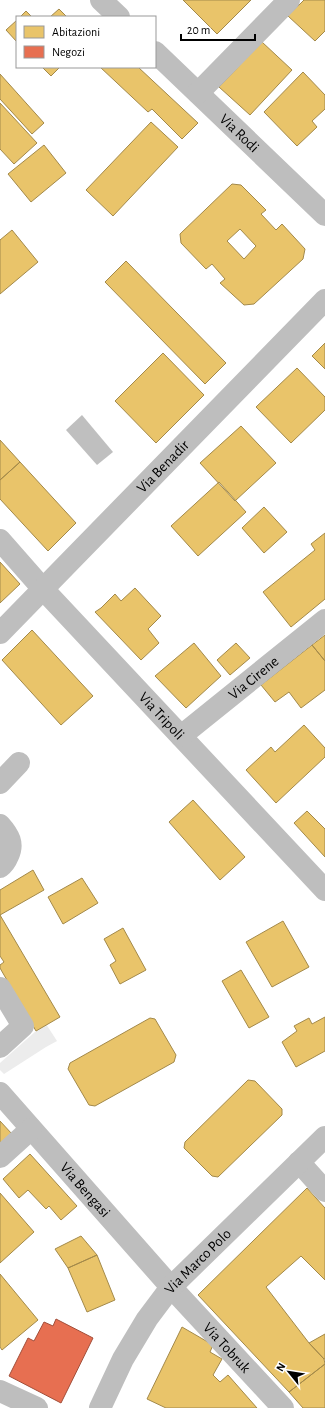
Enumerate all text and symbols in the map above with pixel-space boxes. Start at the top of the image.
legend [16,16,156,68]
scale bar [181,16,255,42]
text: 20 m [187,24,210,36]
text: Abitazioni [52,26,100,38]
text: Negozi [52,46,85,58]
street label: Via Rodi [217,111,262,155]
street label: Via Benadir [134,437,192,496]
street label: Via Cirene [226,653,281,702]
street label: Via Tripoli [136,689,187,742]
street label: Via Bengasi [57,1160,113,1220]
street label: Via Marco Polo [161,1226,234,1296]
street label: Via Tobruk [200,1320,254,1376]
north arrow [269,1352,309,1392]
text: N [274,1361,287,1373]

